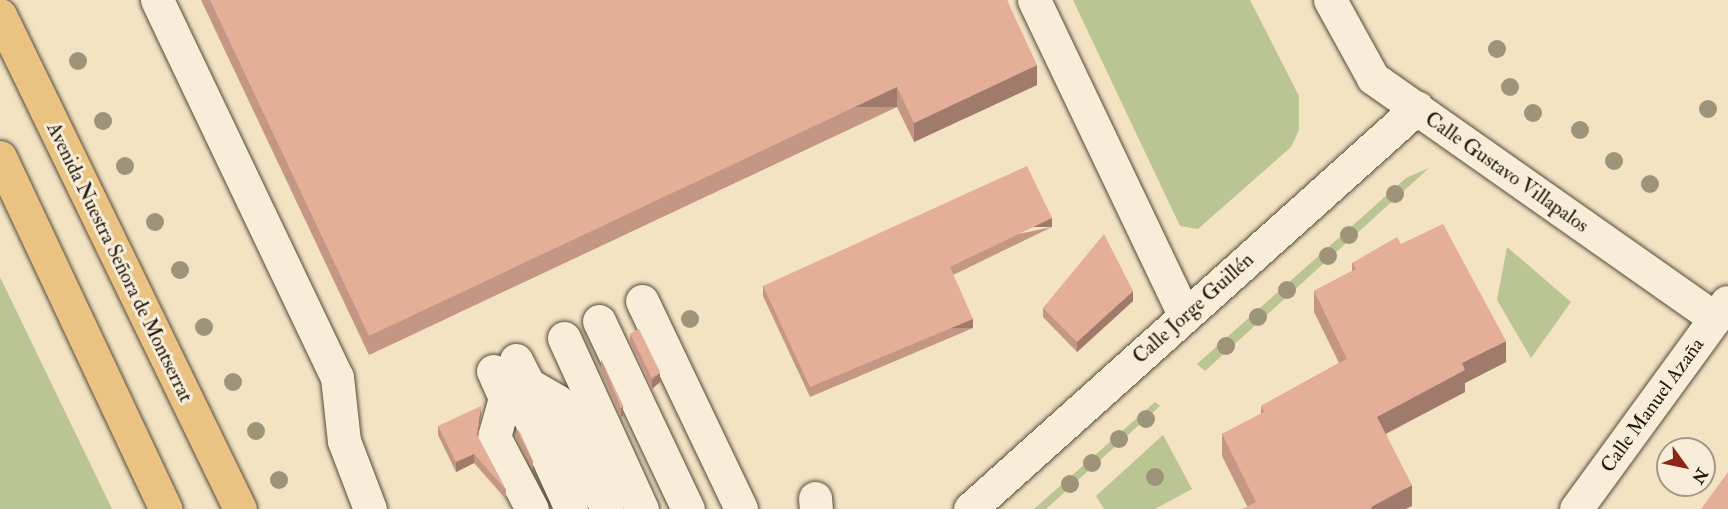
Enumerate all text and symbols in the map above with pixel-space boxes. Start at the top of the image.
street label: Calle Gustavo Villapalos [1421,107,1593,237]
street label: Avenida Nuestra Señora de Montserrat [42,118,198,406]
street label: Calle Jorge Guillén [1128,248,1258,368]
street label: Calle Manuel Azaña [1595,333,1709,477]
north arrow [1656,437,1716,497]
text: N [1687,464,1712,487]

